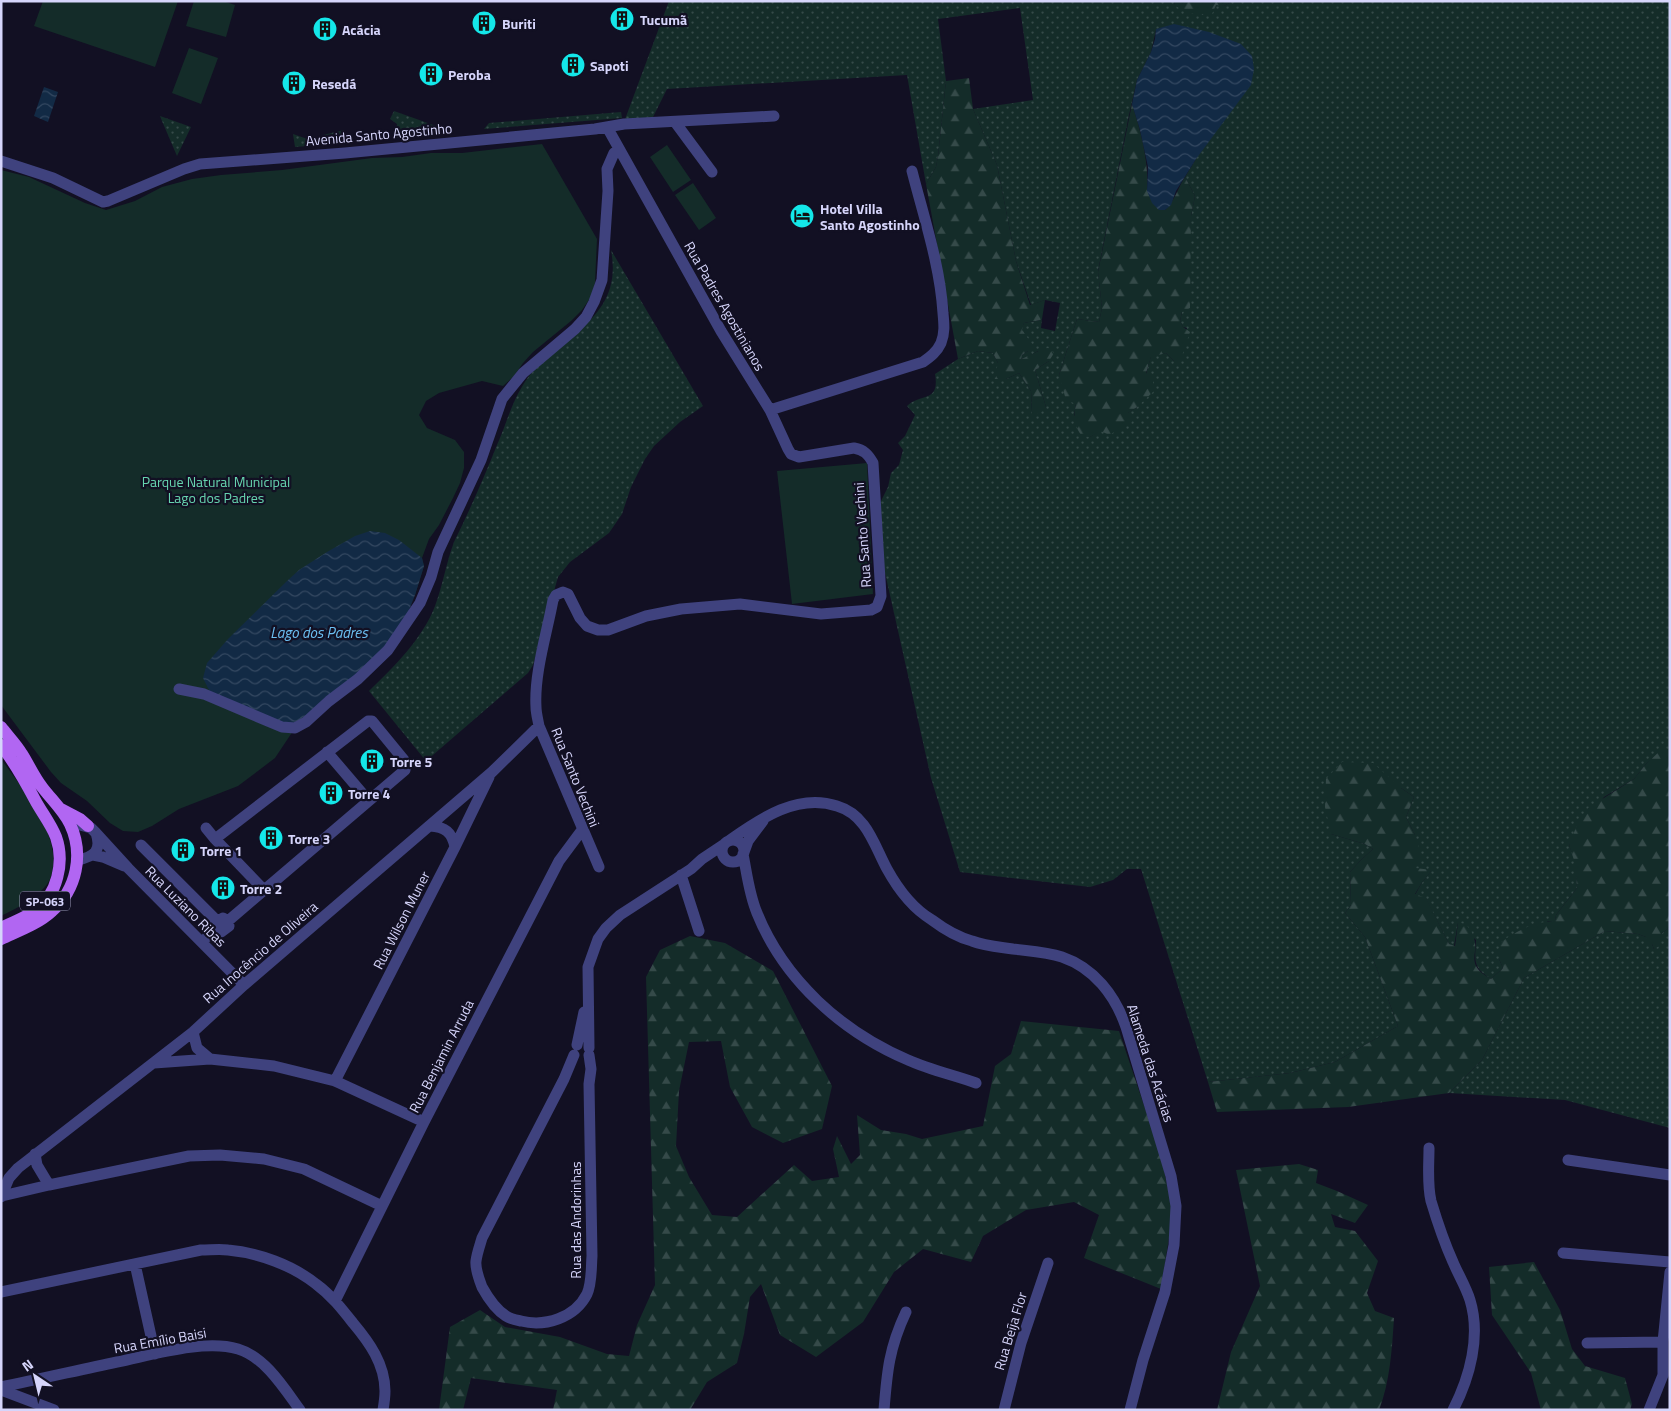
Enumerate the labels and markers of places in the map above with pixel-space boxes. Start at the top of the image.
building icon: Tucumã [609,6,635,32]
place label: Tucumã [640,9,687,30]
building icon: Buriti [471,10,497,36]
place label: Buriti [502,13,536,34]
building icon: Acácia [312,16,338,42]
place label: Acácia [342,19,381,40]
building icon: Sapoti [560,52,586,78]
place label: Sapoti [590,55,629,76]
building icon: Peroba [418,61,444,87]
place label: Peroba [448,64,491,85]
building icon: Resedá [281,70,307,96]
place label: Resedá [312,73,356,94]
place label: Hotel Villa Santo Agostinho [820,198,920,235]
hotel icon: Hotel Villa Santo Agostinho [789,203,815,229]
building icon: Torre 5 [359,748,385,774]
place label: Torre 5 [390,751,432,772]
building icon: Torre 4 [318,780,344,806]
place label: Torre 4 [348,783,390,804]
building icon: Torre 3 [258,825,284,851]
place label: Torre 3 [288,828,330,849]
building icon: Torre 1 [170,837,196,863]
place label: Torre 1 [200,840,242,861]
building icon: Torre 2 [210,875,236,901]
place label: Torre 2 [240,878,282,899]

